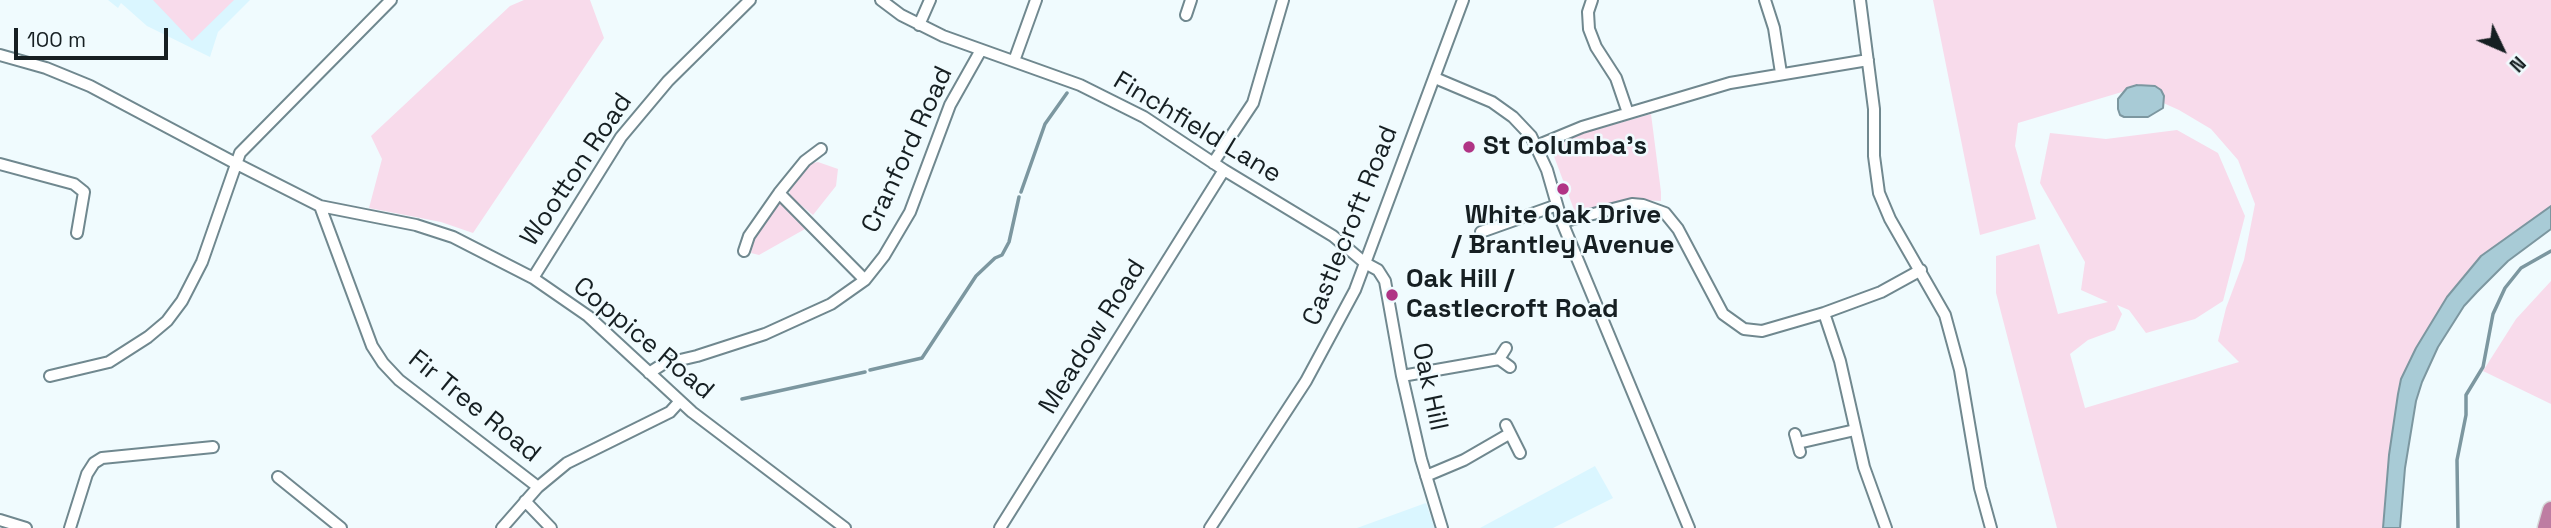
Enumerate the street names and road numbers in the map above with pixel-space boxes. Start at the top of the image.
street label: Cranford Road [856,62,960,238]
street label: Finchfield Lane [1107,66,1287,190]
street label: Wootton Road [514,88,640,252]
street label: Castlecroft Road [1297,122,1405,330]
street label: Meadow Road [1033,254,1153,420]
street label: Coppice Road [566,271,720,407]
street label: Oak Hill [1404,340,1454,434]
street label: Fir Tree Road [402,344,546,470]

